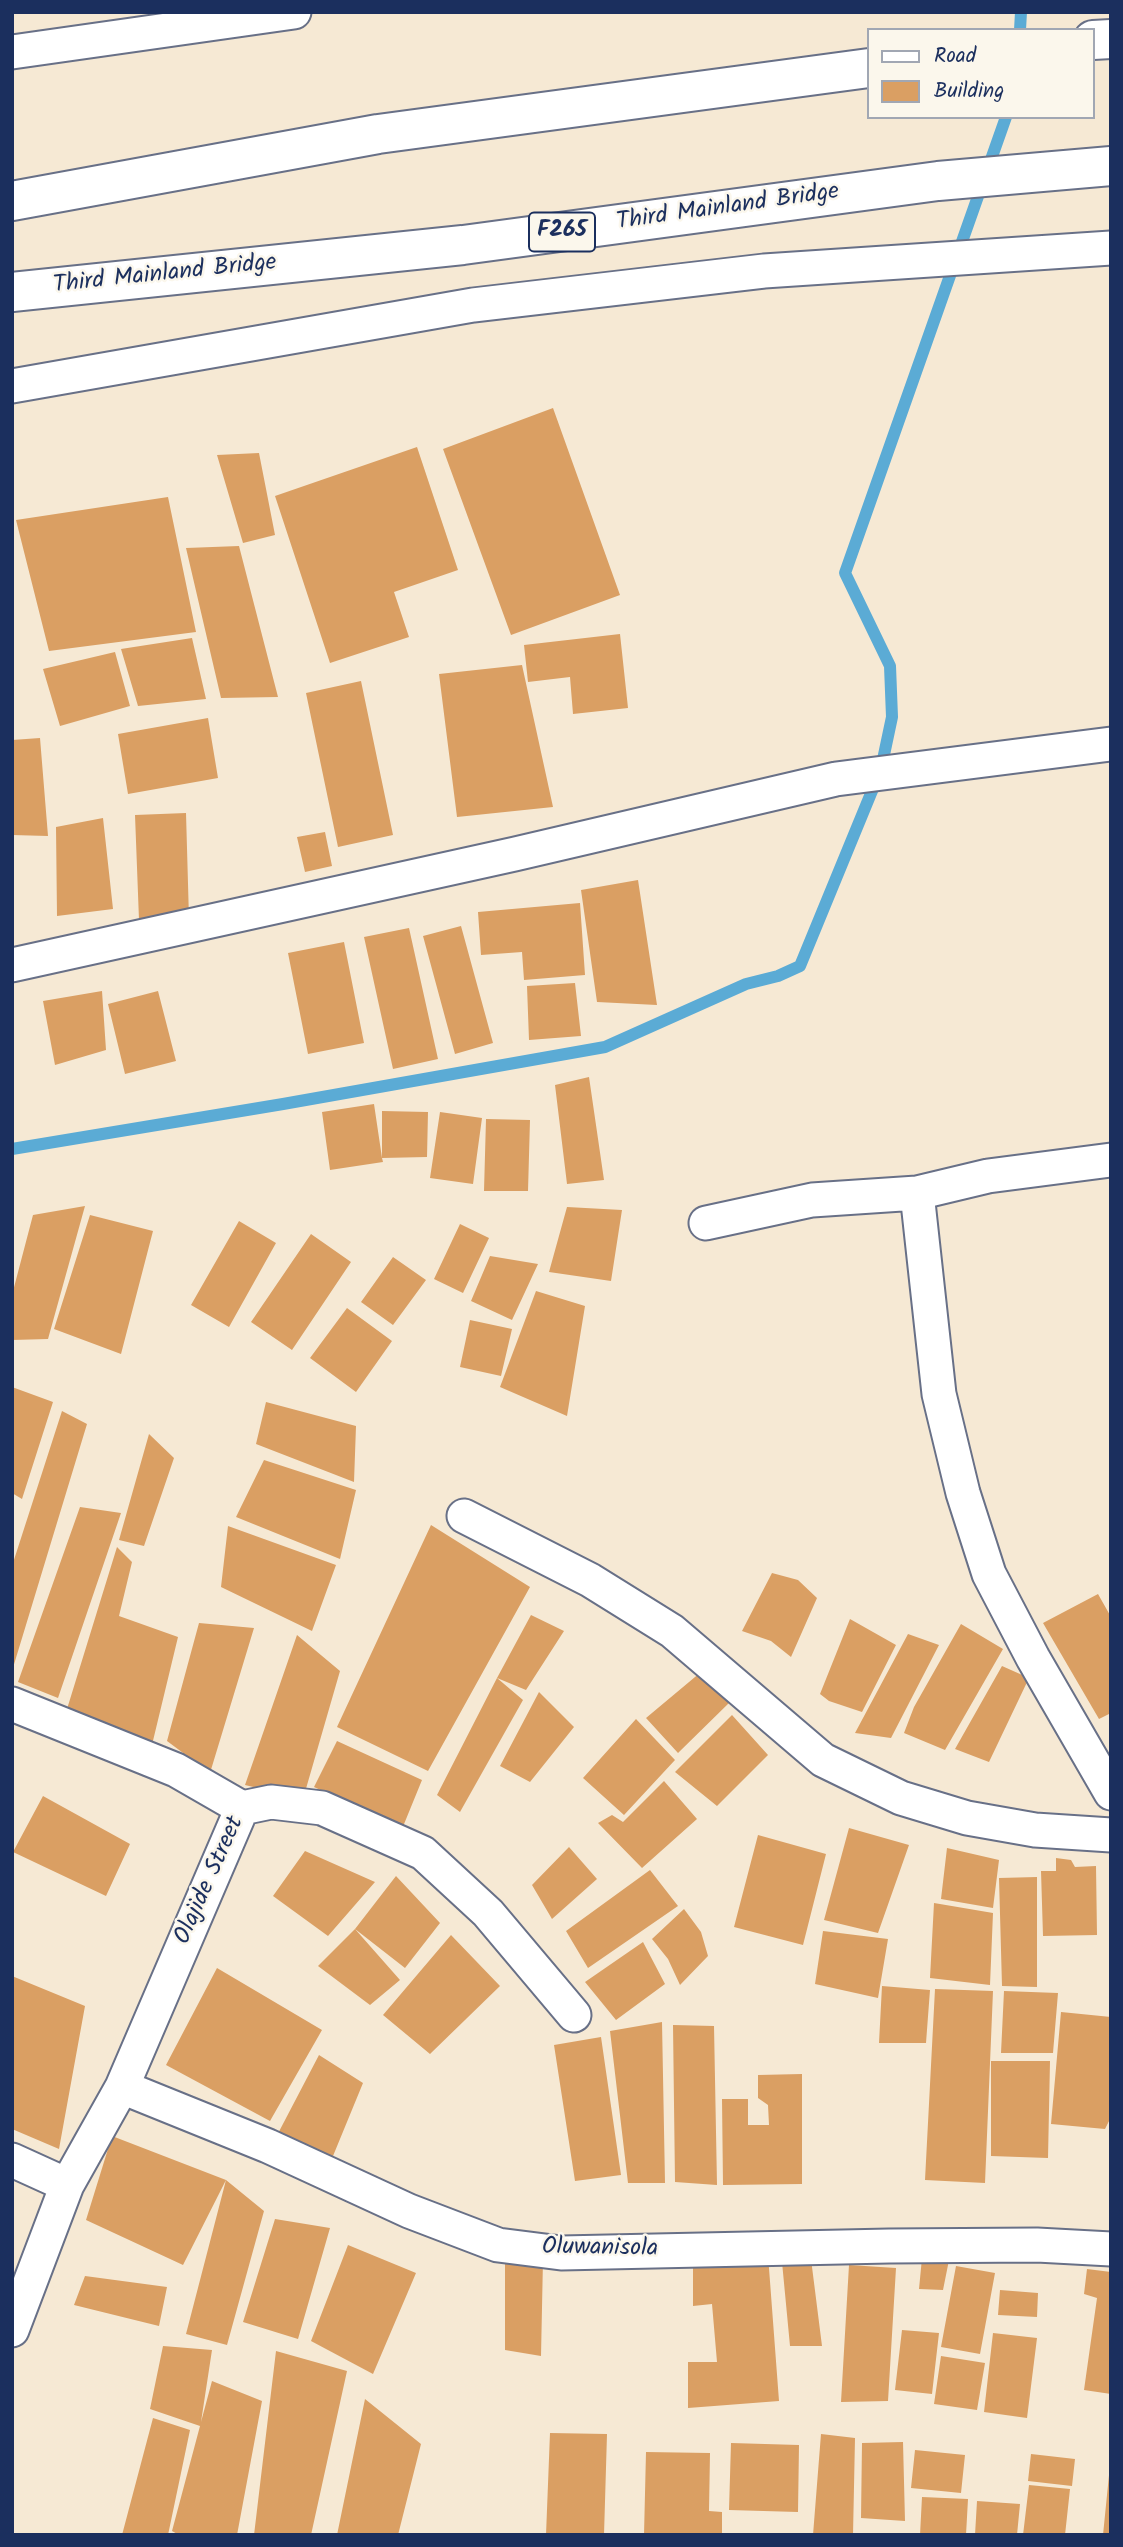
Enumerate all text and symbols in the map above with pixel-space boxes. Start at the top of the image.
legend [867,28,1095,119]
text: Road [934,40,976,73]
text: Building [934,75,1004,108]
street label: Third Mainland Bridge [615,179,841,239]
road number: F265 [529,213,595,252]
street label: Third Mainland Bridge [52,250,278,302]
street label: Olajide Street [170,1813,252,1949]
street label: Oluwanisola [542,2235,658,2265]

